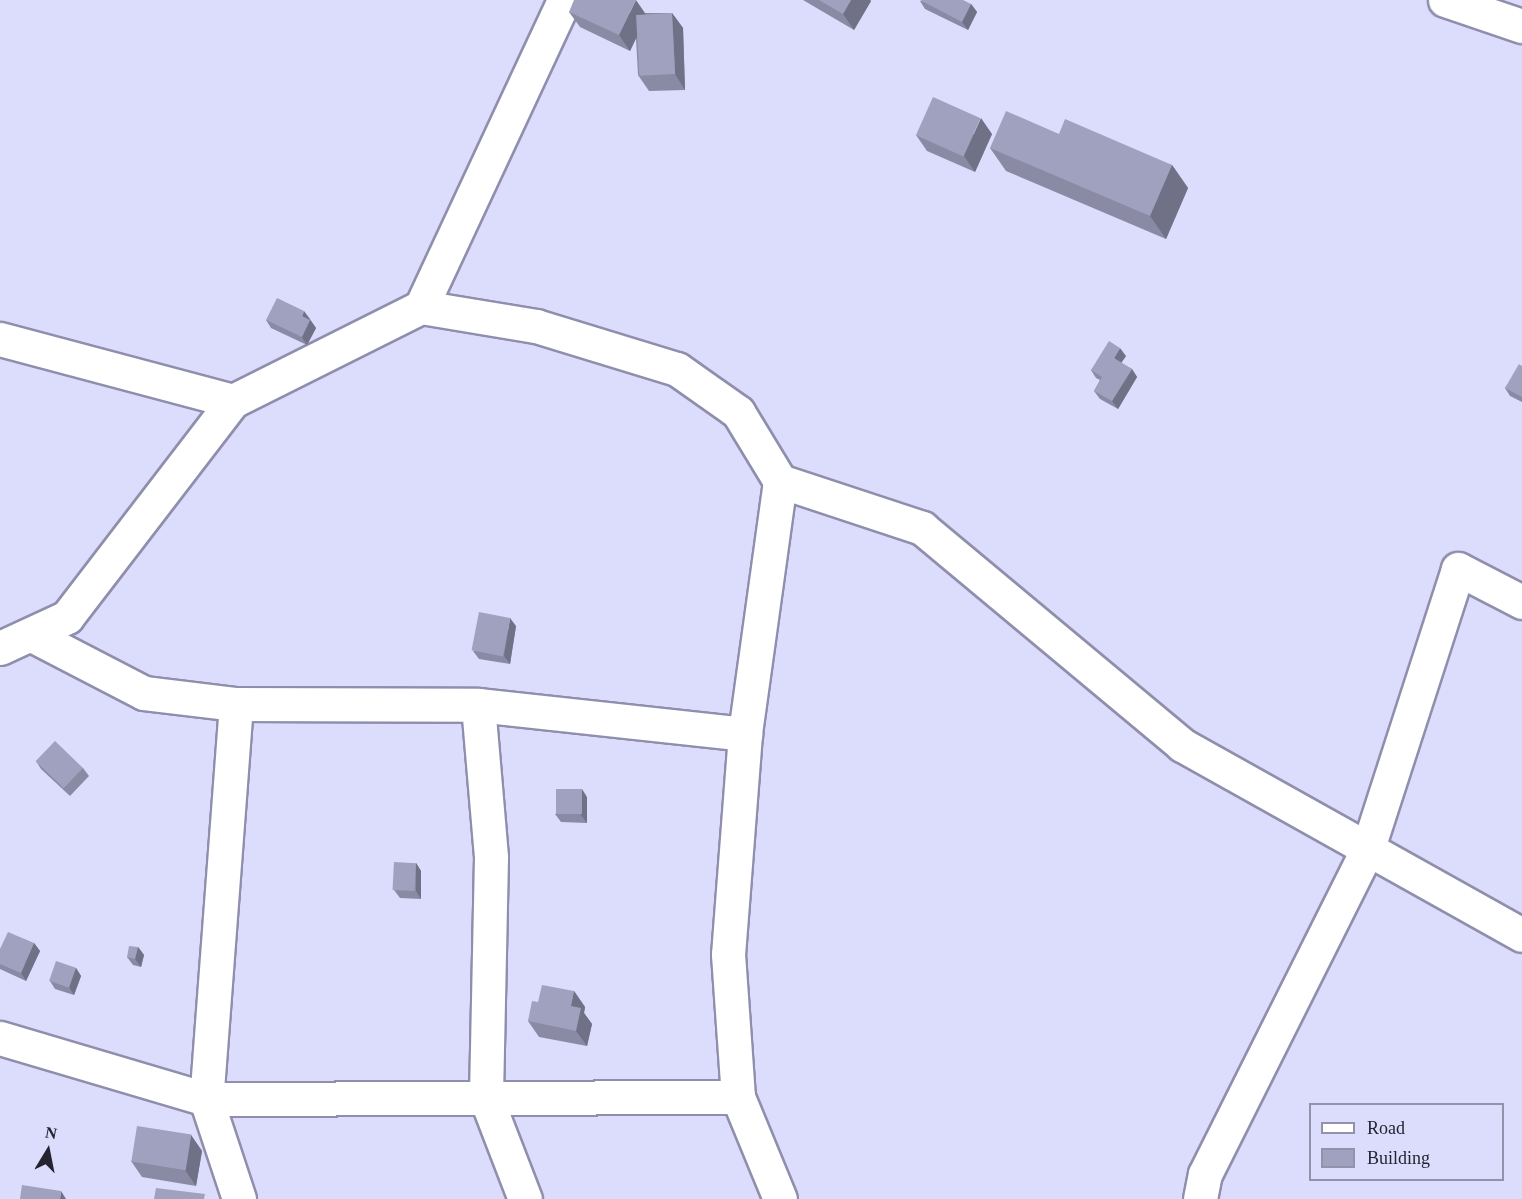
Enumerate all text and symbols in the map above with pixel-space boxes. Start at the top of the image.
legend [1309,1103,1504,1181]
text: Road [1367,1118,1405,1138]
north arrow [18,1121,78,1181]
text: N [44,1123,58,1142]
text: Building [1367,1148,1430,1168]

